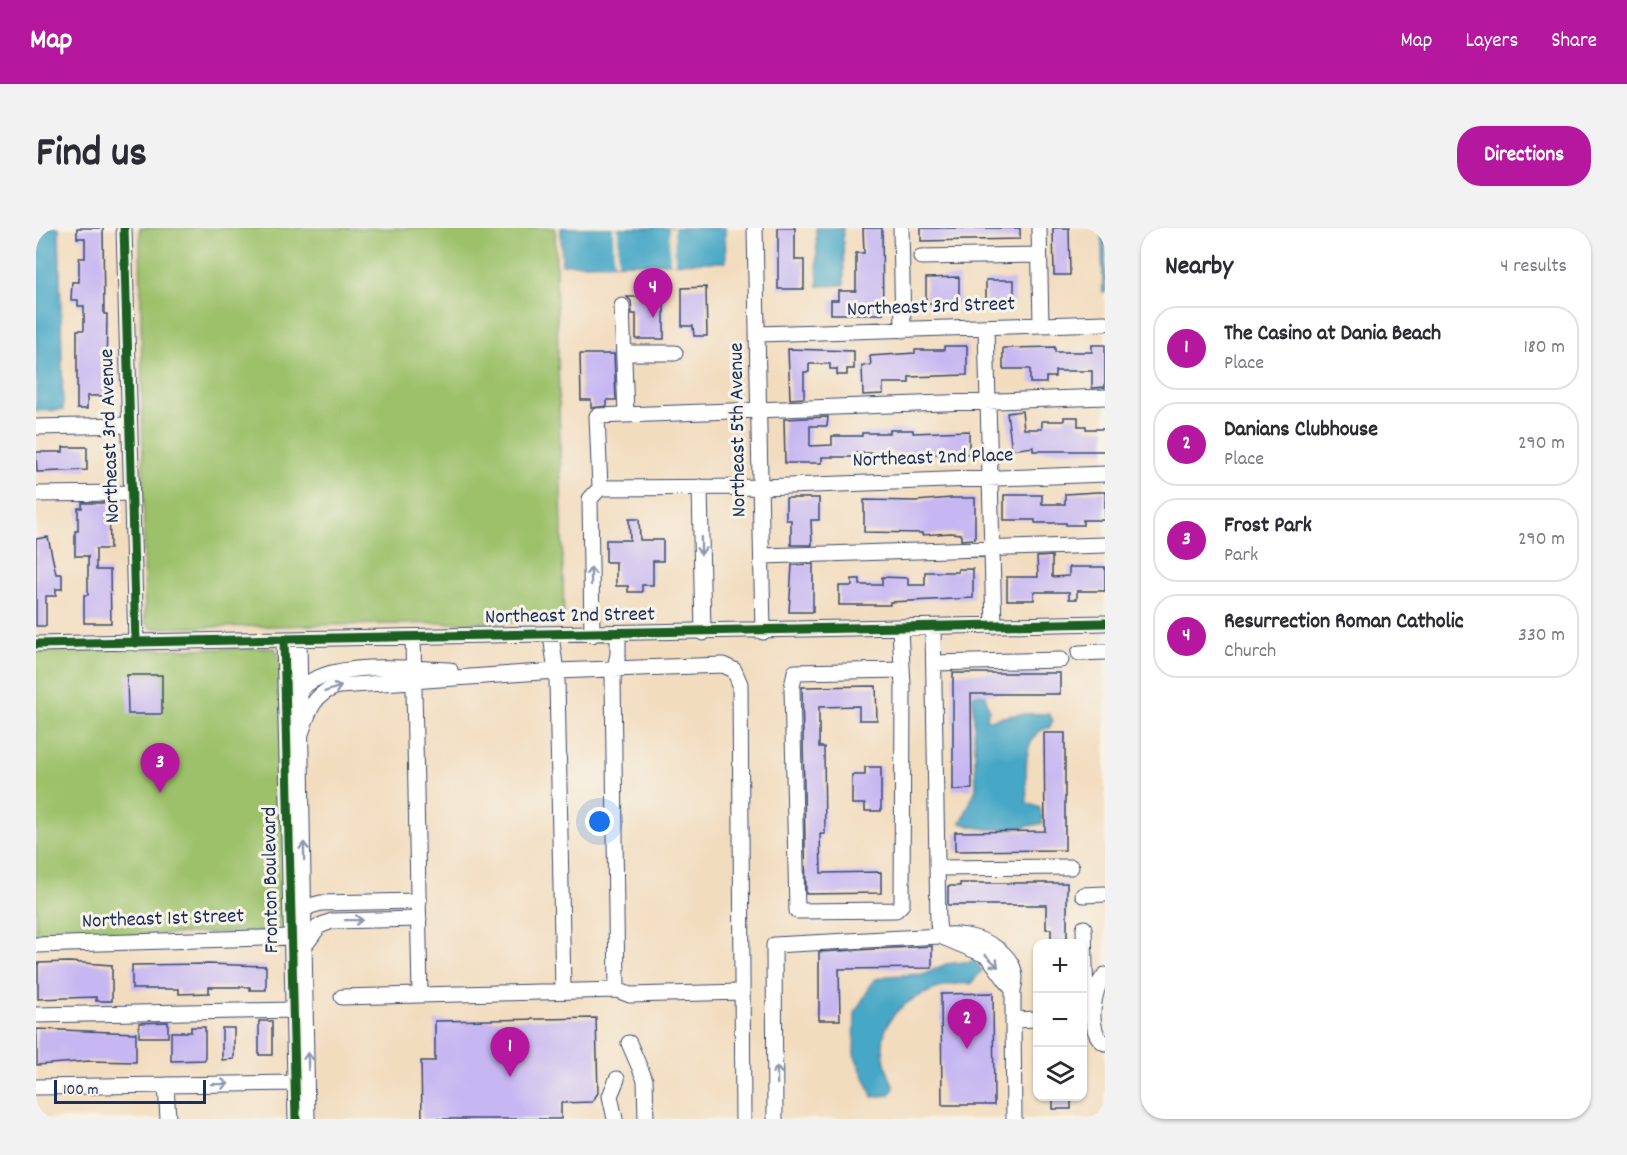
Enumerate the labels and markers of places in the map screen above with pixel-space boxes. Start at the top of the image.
pin: 4 [634,268,672,318]
pin: 3 [140,744,180,793]
pin: 2 [948,1000,986,1049]
pin: 1 [490,1028,530,1077]

